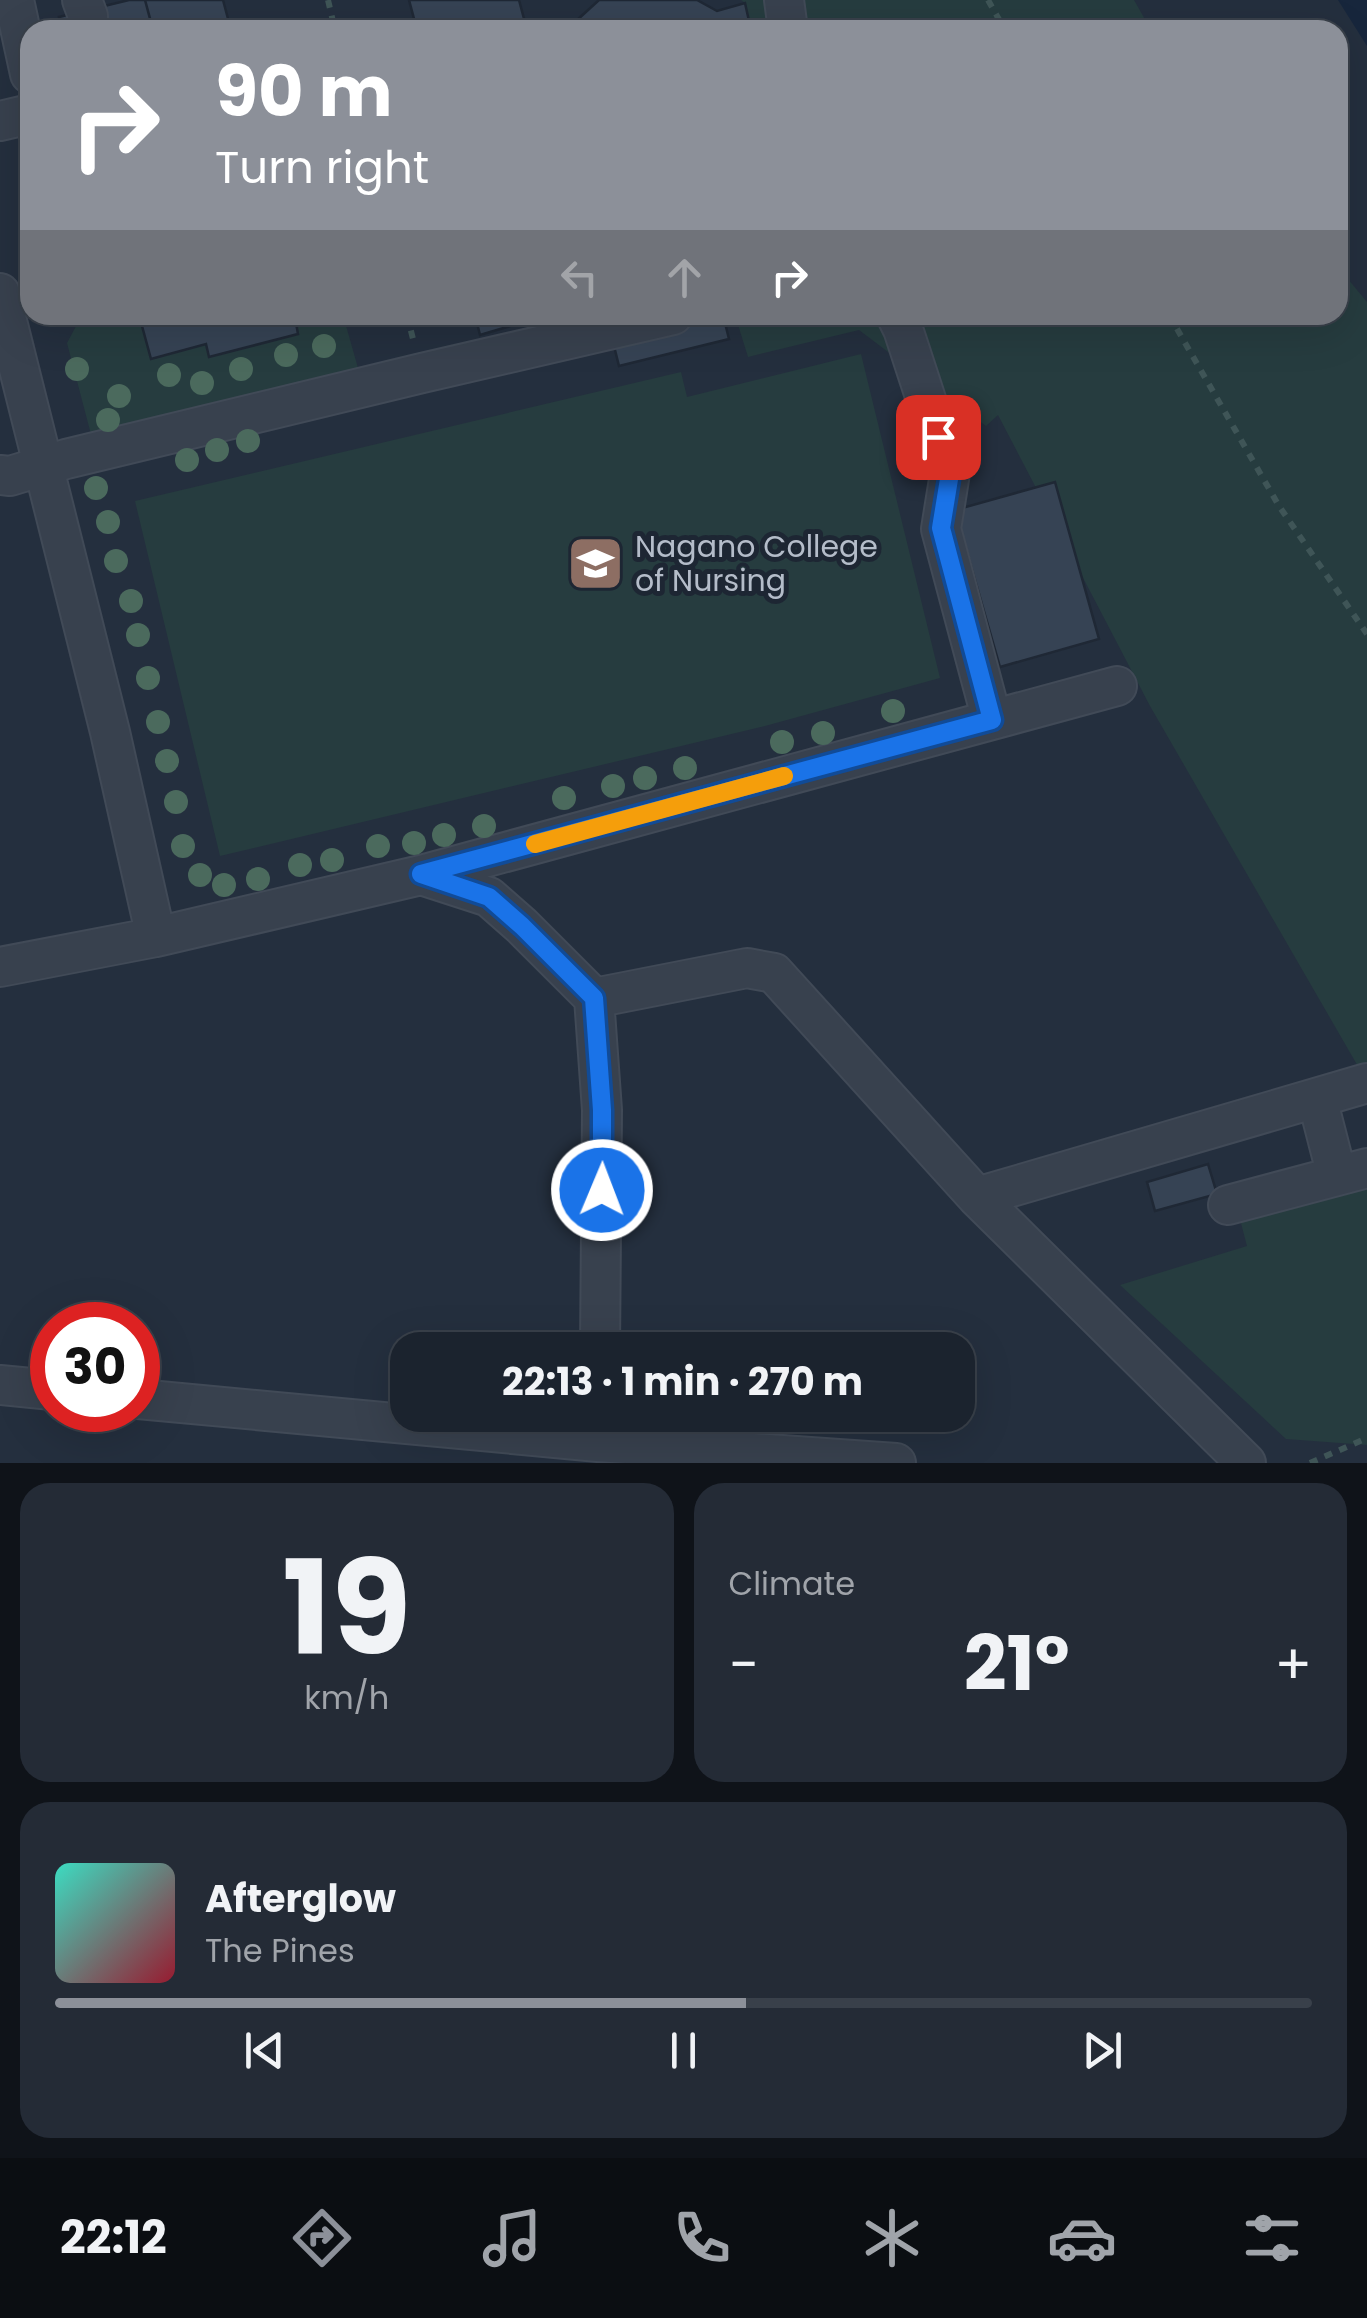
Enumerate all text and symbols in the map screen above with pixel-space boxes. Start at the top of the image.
text: 90 m [215,42,393,141]
icon: right [50,60,180,190]
text: Turn right [215,136,429,199]
icon: left [552,250,607,305]
icon: ahead [657,250,712,305]
icon: right [762,250,817,305]
pin [896,395,981,480]
icon: arrive [911,410,966,465]
place label: Nagano College of Nursing [635,525,878,602]
school or university icon: Nagano College of Nursing [566,534,626,594]
position arrow [550,1138,654,1242]
speed limit sign: 30 [30,1302,160,1432]
text: 22:13 · 1 min · 270 m [502,1355,863,1408]
text: 19 [282,1517,411,1700]
text: Climate [729,1561,855,1606]
text: 21° [964,1611,1070,1716]
text: − [729,1626,759,1703]
text: + [1274,1626,1312,1703]
text: km/h [304,1675,389,1720]
text: Afterglow [205,1872,396,1925]
text: The Pines [205,1928,355,1973]
icon: previous [237,2023,292,2078]
icon: pause [656,2023,711,2078]
icon: next [1075,2023,1130,2078]
icon: directions [287,2203,357,2273]
icon: music [477,2203,547,2273]
icon: phone [667,2203,737,2273]
icon: climate [857,2203,927,2273]
icon: car [1047,2203,1117,2273]
icon: filters [1237,2203,1307,2273]
text: 22:12 [60,2206,167,2269]

